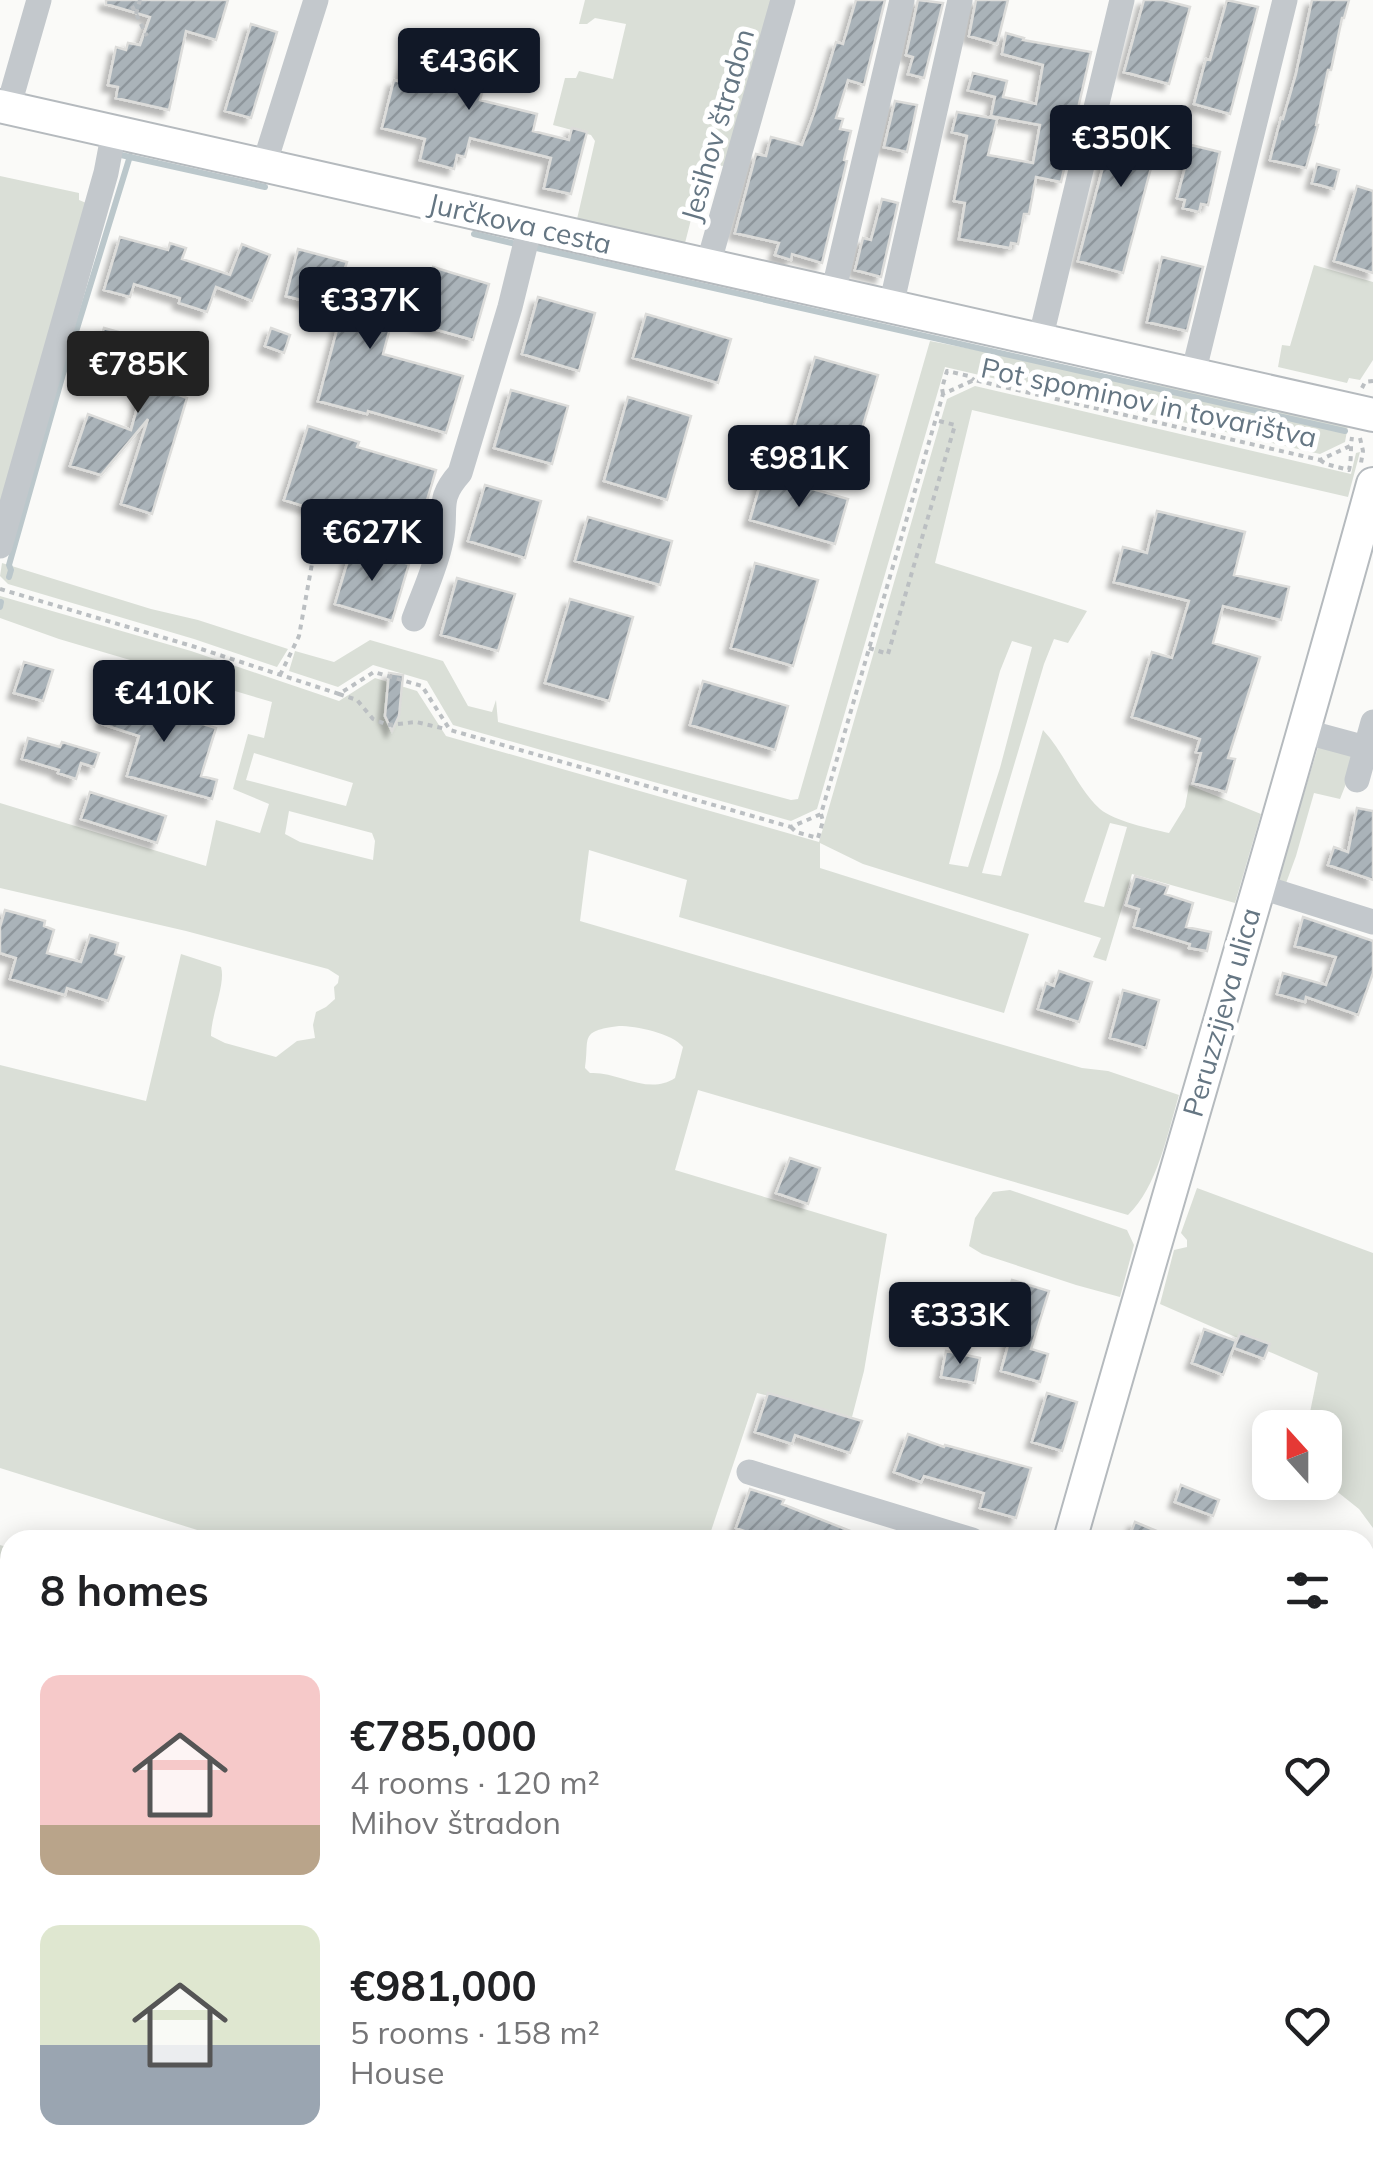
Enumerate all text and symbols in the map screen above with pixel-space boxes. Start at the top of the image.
street label: Jesihov štradon [673,25,761,225]
pin: €436K [399,28,539,113]
text: €436K [420,40,518,80]
pin: €350K [1051,105,1191,190]
text: €350K [1072,117,1170,157]
street label: Jurčkova cesta [425,185,615,261]
pin: €337K [300,267,440,352]
text: €337K [321,279,419,319]
pin: €785K [68,331,208,416]
text: €785K [89,343,187,383]
street label: Pot spominov in tovarištva [978,349,1320,455]
pin: €981K [729,425,869,510]
text: €981K [750,437,848,477]
pin: €627K [302,499,442,584]
text: €627K [323,511,421,551]
pin: €410K [94,660,234,745]
text: €410K [115,672,213,712]
street label: Peruzzijeva ulica [1175,904,1267,1120]
pin: €333K [890,1282,1030,1367]
text: €333K [911,1294,1009,1334]
north arrow [1252,1410,1342,1500]
map controls [1252,1410,1342,1500]
icon: filters [1280,1563,1335,1618]
text: 8 homes [40,1564,209,1617]
text: €785,000 [350,1709,537,1762]
icon: home [120,1715,240,1835]
icon: heart [1280,1748,1335,1803]
text: 4 rooms · 120 m² [350,1762,600,1802]
text: Mihov štradon [350,1802,561,1842]
text: €981,000 [350,1959,537,2012]
icon: home [120,1965,240,2085]
icon: heart [1280,1998,1335,2053]
text: 5 rooms · 158 m² [350,2012,600,2052]
text: House [350,2052,445,2092]

